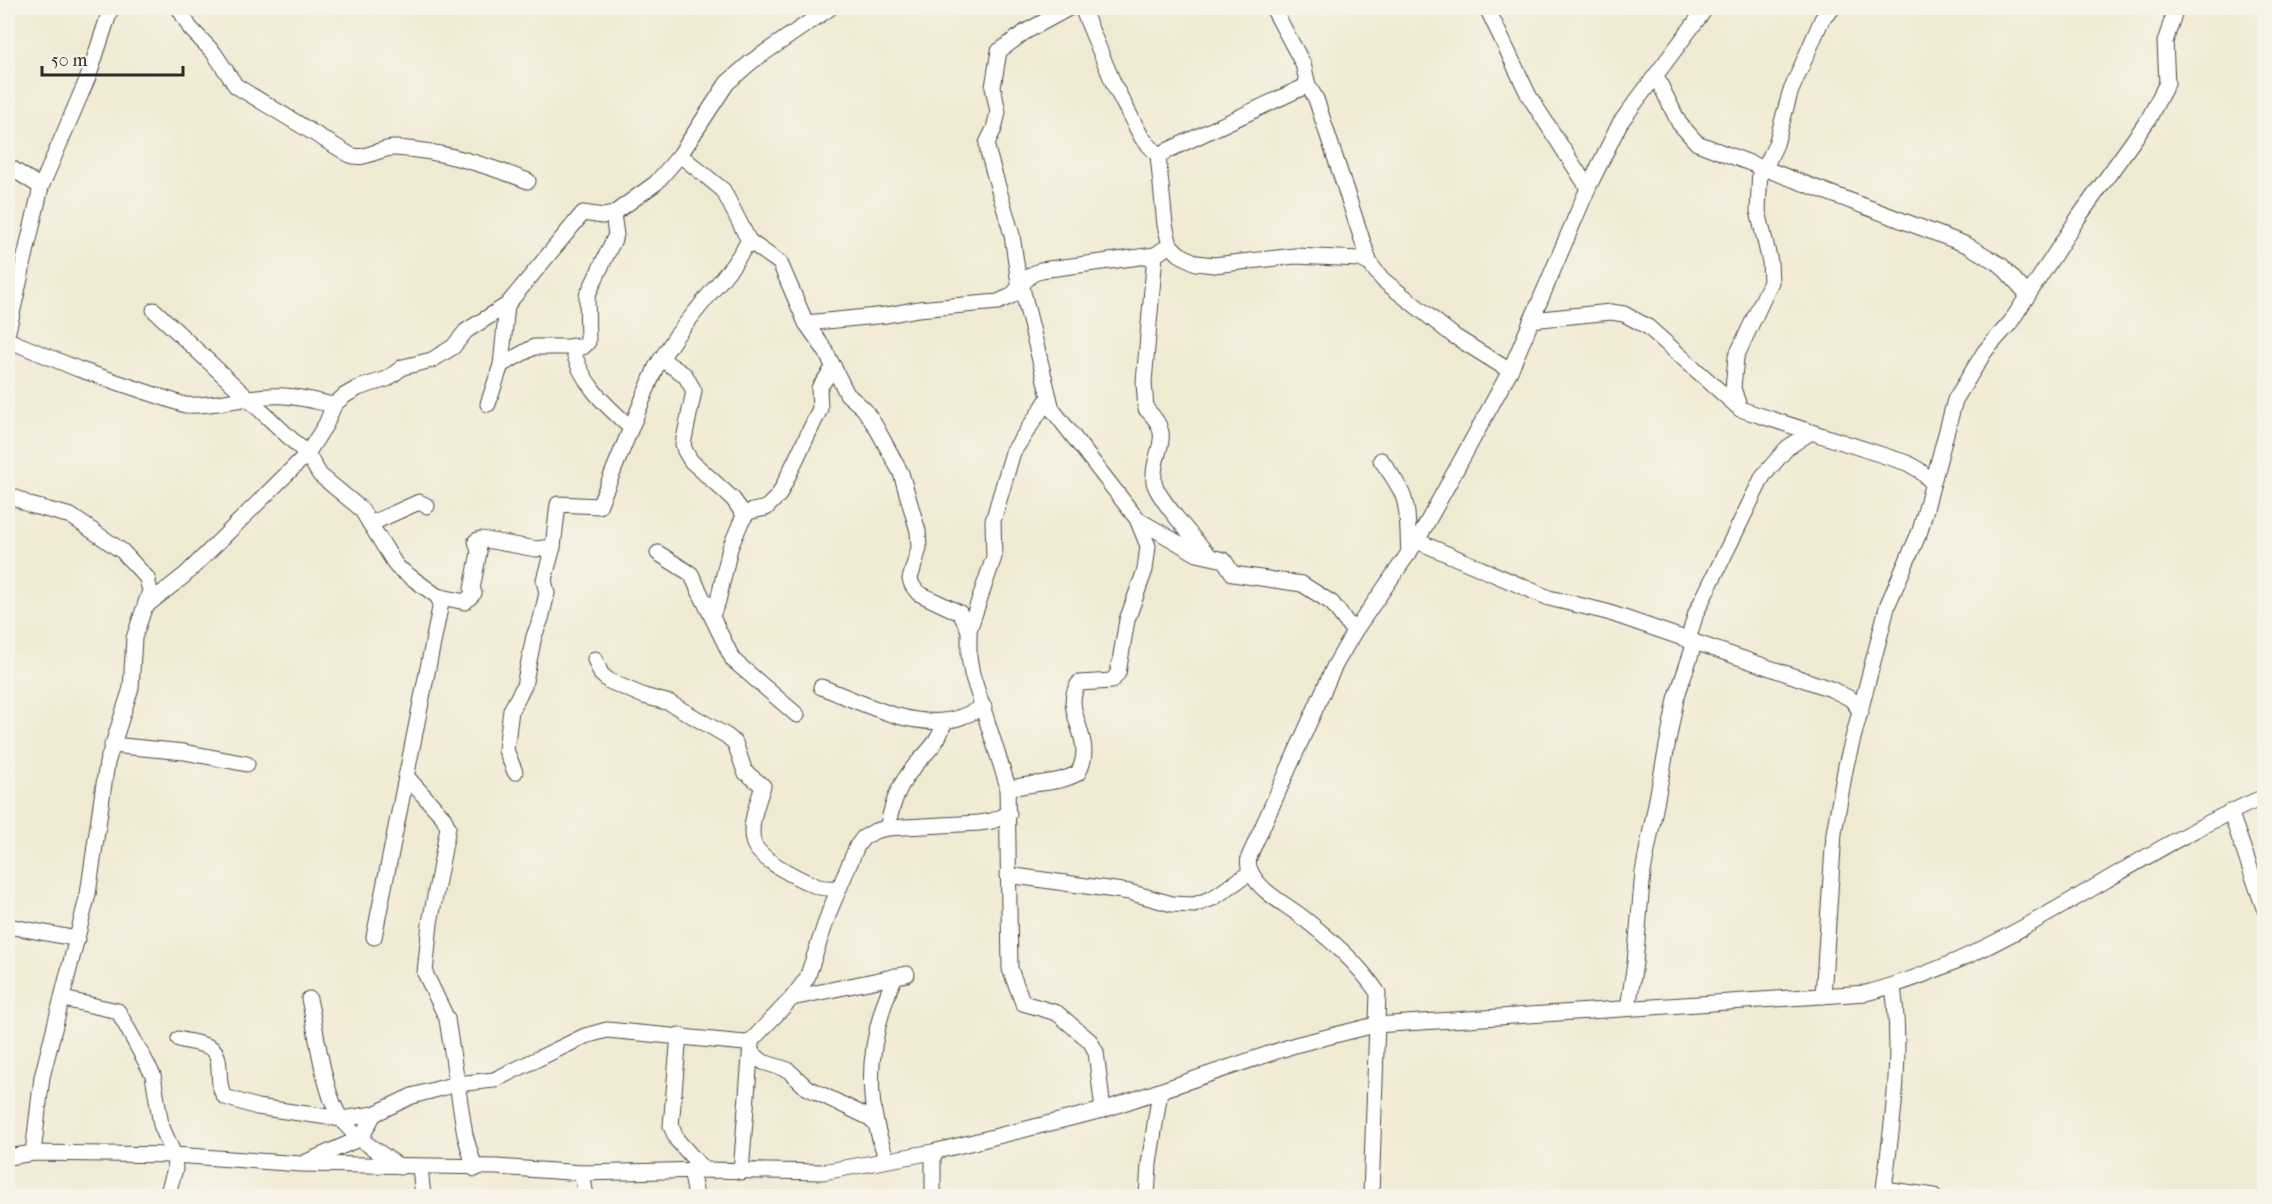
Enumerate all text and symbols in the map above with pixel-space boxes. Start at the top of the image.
scale bar [42,39,183,77]
text: 50 m [51,50,88,71]

